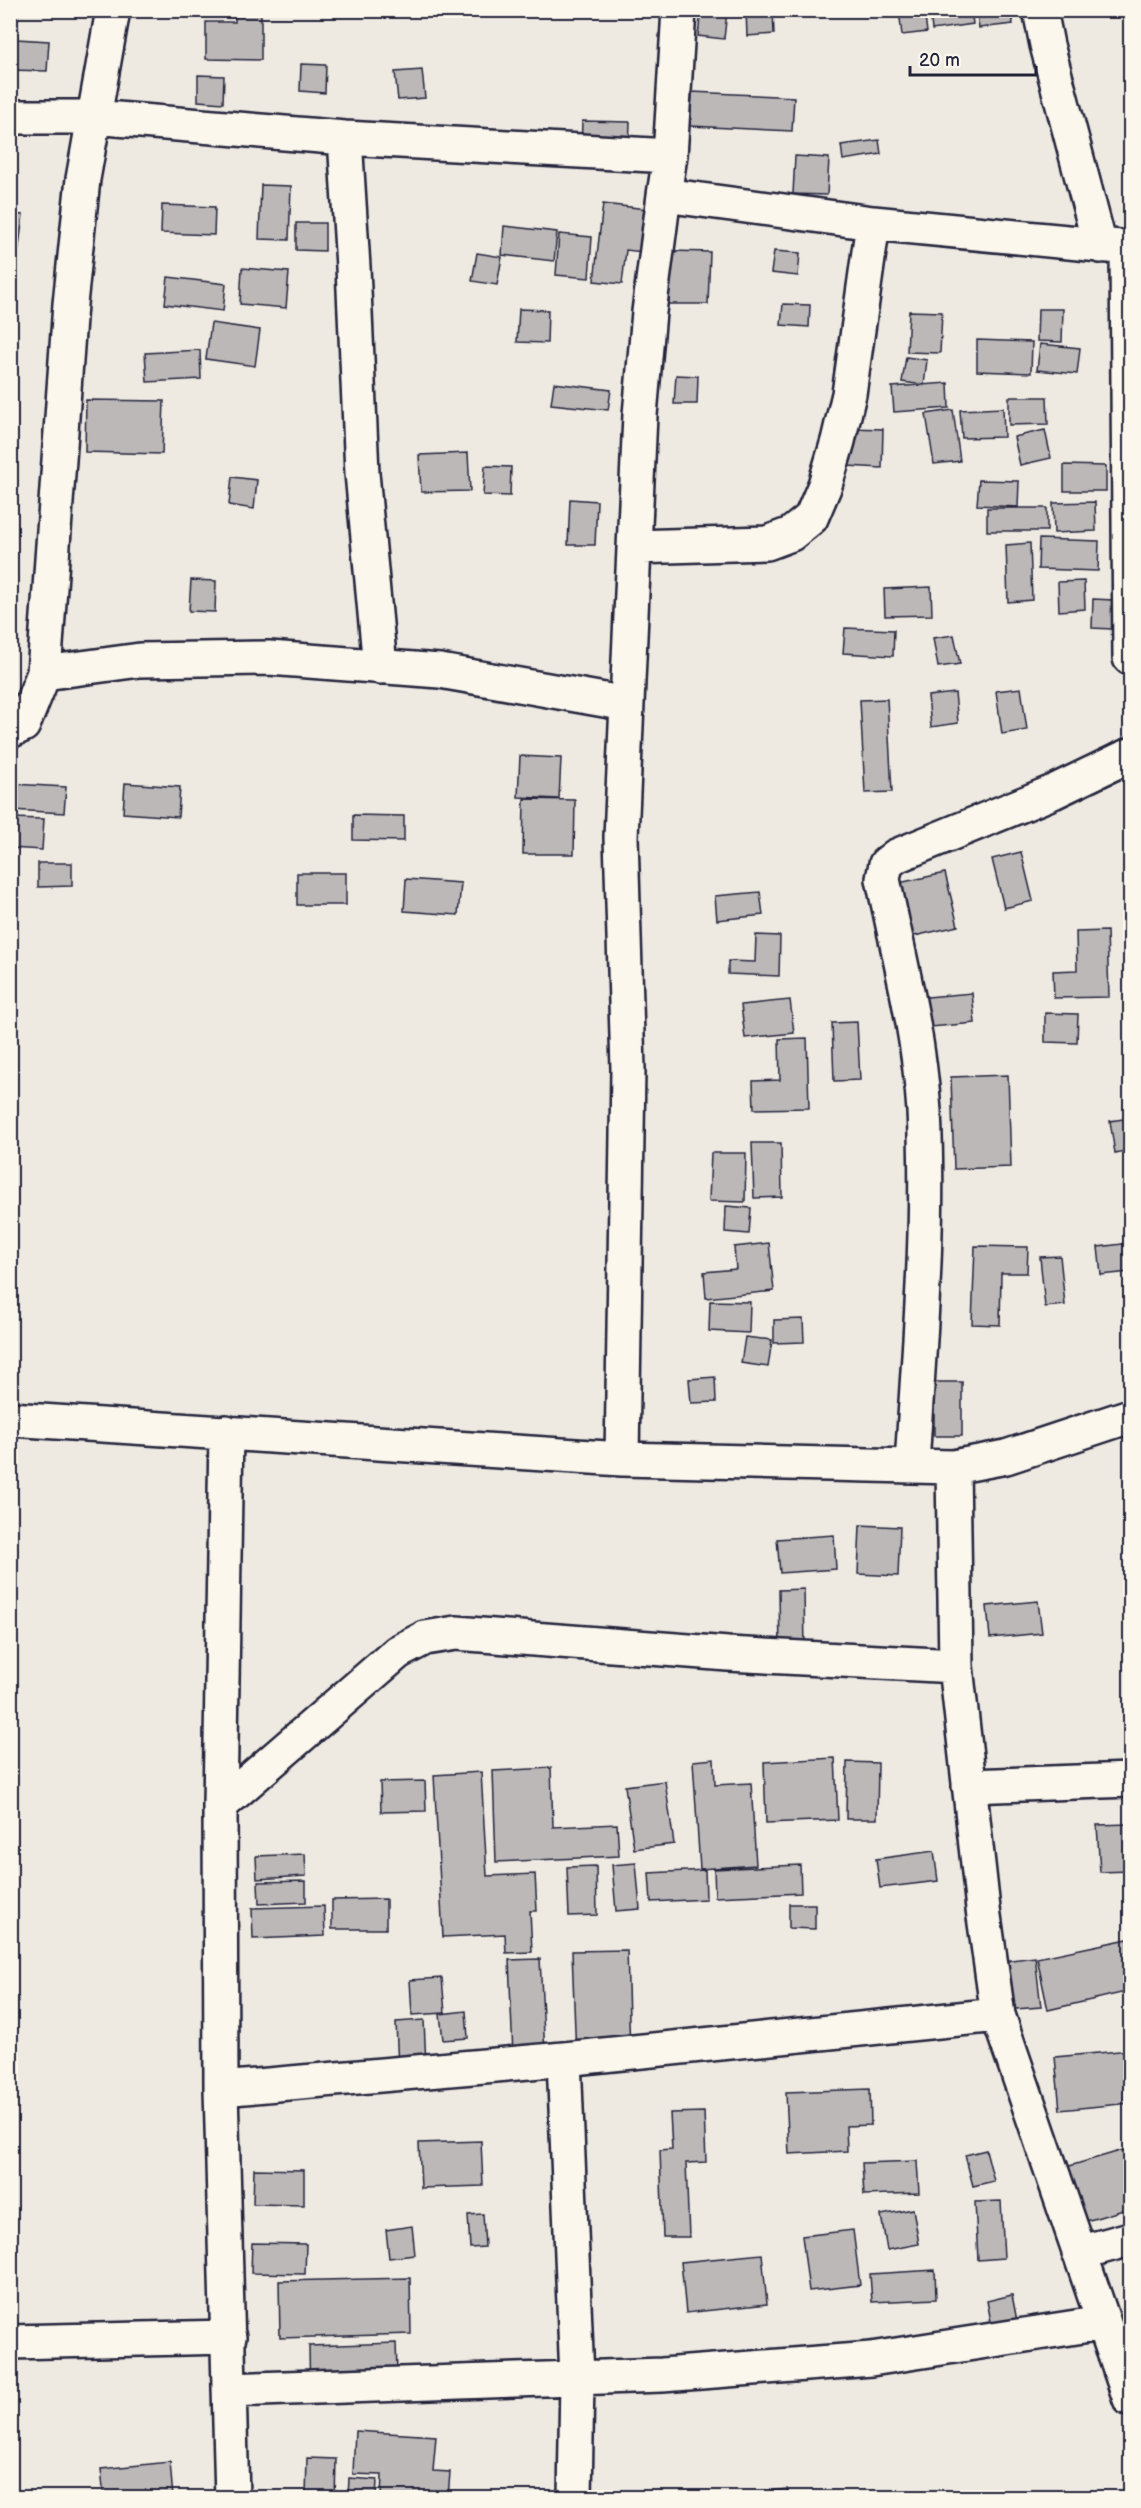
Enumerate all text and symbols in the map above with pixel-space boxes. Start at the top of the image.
scale bar [910,39,1036,77]
text: 20 m [919,50,960,71]

